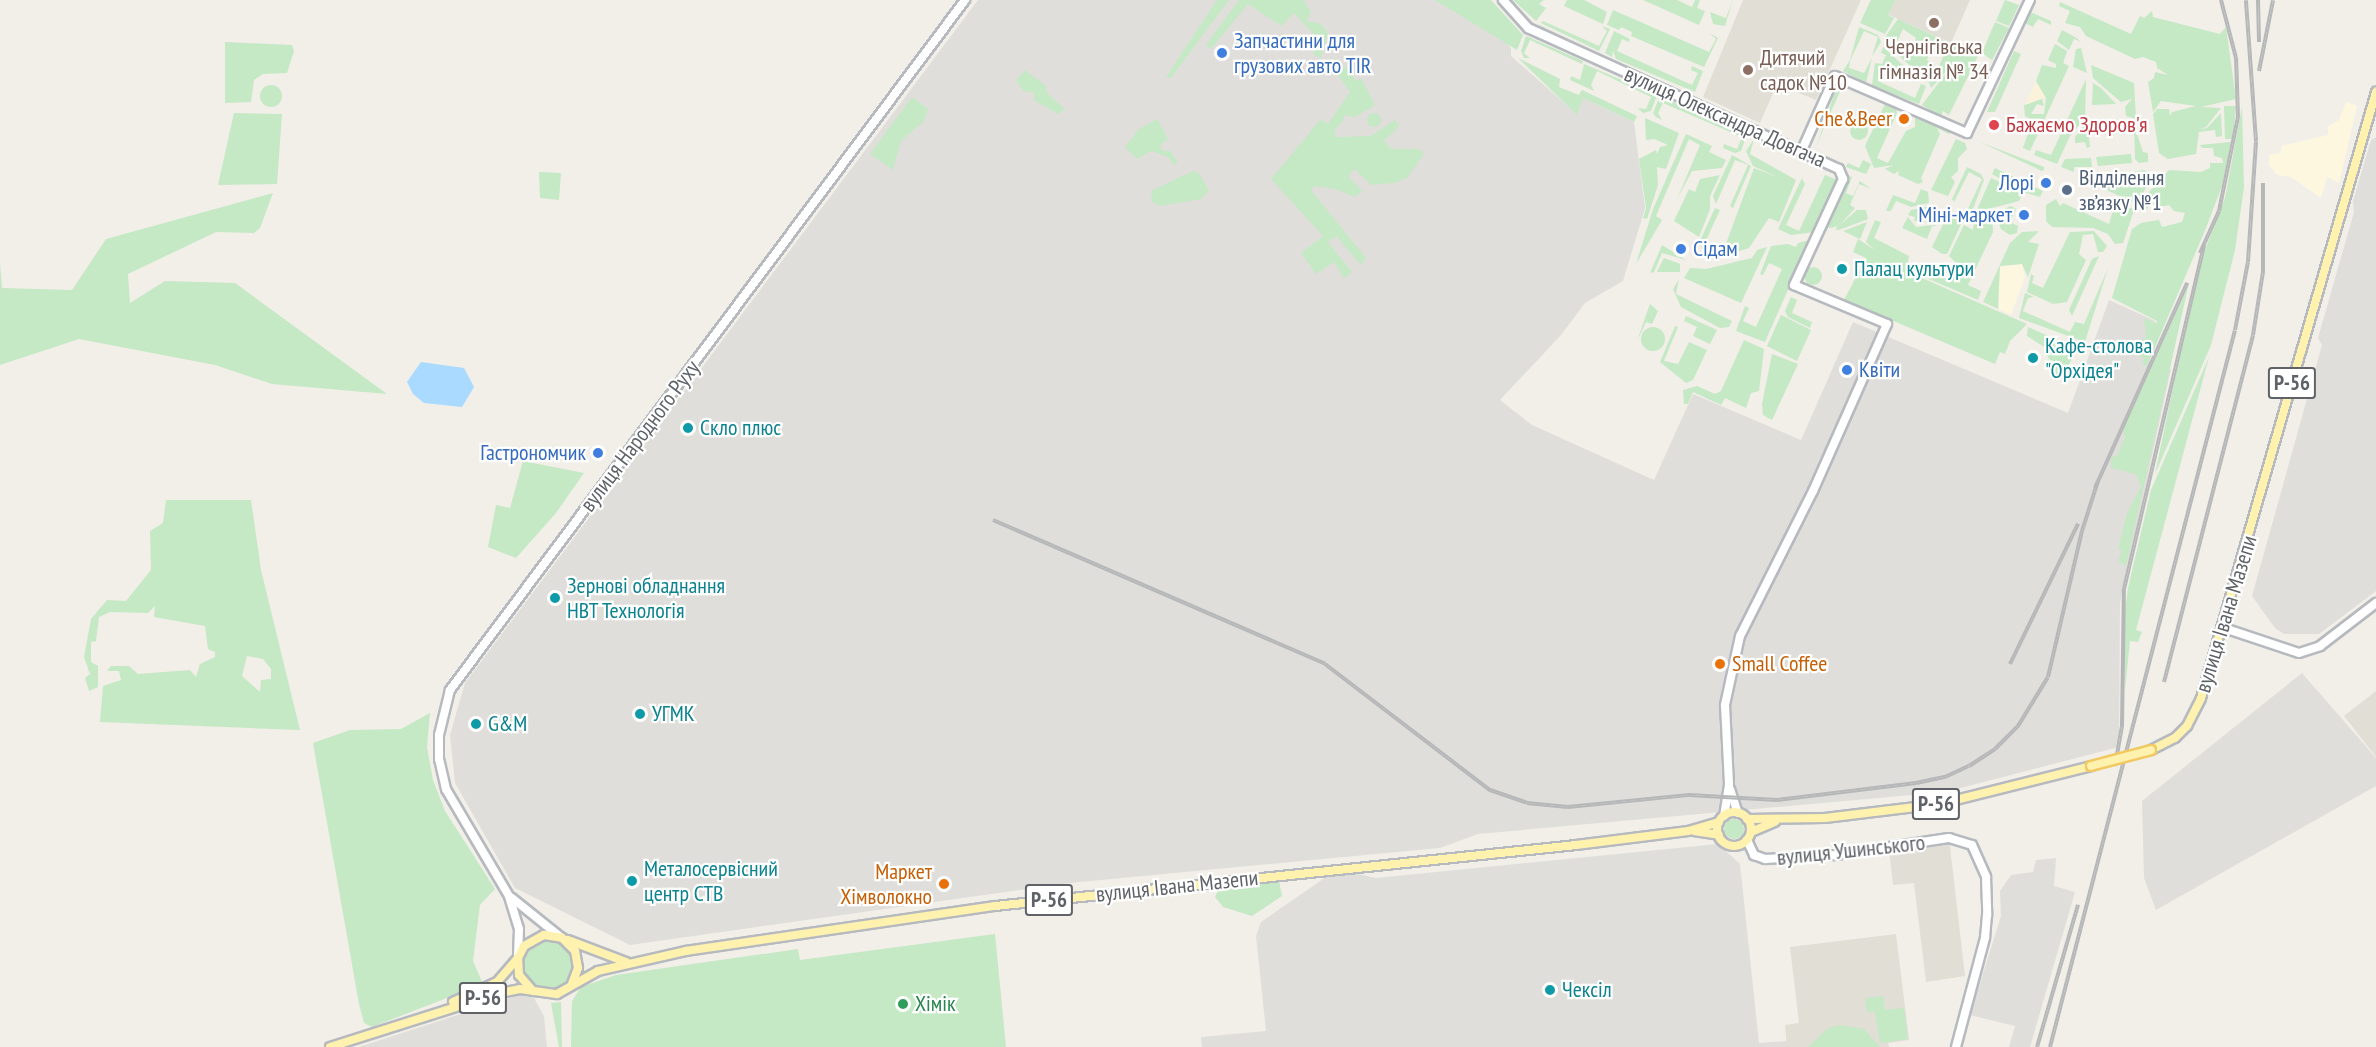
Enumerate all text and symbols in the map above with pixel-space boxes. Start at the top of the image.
marker: Чернігівська гімназія № 34 [1927,16,1941,30]
place label: Запчастини для грузових авто TIR [1234,27,1372,78]
place label: Чернігівська гімназія № 34 [1879,33,1989,84]
place label: Дитячий садок №10 [1760,44,1847,96]
marker: Запчастини для грузових авто TIR [1215,46,1229,60]
street label: вулиця Олександра Довгача [1620,61,1830,173]
marker: Дитячий садок №10 [1741,63,1755,77]
place label: Che&Beer [1814,106,1892,132]
marker: Che&Beer [1897,112,1911,126]
place label: Бажаємо Здоров'я [2006,112,2148,138]
marker: Бажаємо Здоров'я [1987,118,2001,132]
place label: Відділення зв’язку №1 [2079,164,2164,216]
place label: Лорі [1999,170,2034,196]
marker: Лорі [2039,176,2053,190]
marker: Відділення зв’язку №1 [2060,183,2074,197]
place label: Міні-маркет [1918,202,2012,228]
marker: Міні-маркет [2017,208,2031,222]
place label: Сідам [1693,236,1738,262]
marker: Сідам [1674,242,1688,256]
place label: Палац культури [1854,256,1974,282]
marker: Палац культури [1835,262,1849,276]
place label: Кафе-столова "Орхідея" [2045,332,2152,384]
marker: Кафе-столова "Орхідея" [2026,351,2040,365]
street label: вулиця Народного Руху [575,355,705,517]
place label: Квіти [1859,357,1900,383]
marker: Квіти [1840,363,1854,377]
road number: Р-56 [2266,365,2318,401]
place label: Скло плюс [700,415,781,441]
marker: Скло плюс [681,421,695,435]
place label: Гастрономчик [480,440,586,466]
marker: Гастрономчик [591,446,605,460]
street label: вулиця Івана Мазепи [2190,532,2262,696]
place label: Зернові обладнання НВТ Технологія [567,572,725,624]
marker: Зернові обладнання НВТ Технологія [548,591,562,605]
place label: Small Coffee [1732,651,1827,677]
marker: Small Coffee [1713,657,1727,671]
place label: УГМК [652,701,695,727]
marker: УГМК [633,707,647,721]
place label: G&M [488,711,527,737]
marker: G&M [469,717,483,731]
road number: Р-56 [1910,786,1962,822]
street label: вулиця Ушинського [1775,829,1927,871]
place label: Металосервісний центр СТВ [644,855,778,906]
place label: Маркет Хімволокно [840,858,932,909]
street label: вулиця Івана Мазепи [1095,864,1259,908]
marker: Металосервісний центр СТВ [625,874,639,888]
marker: Маркет Хімволокно [937,877,951,891]
road number: Р-56 [1024,882,1074,918]
place label: Чексіл [1562,977,1612,1003]
road number: Р-56 [458,980,508,1016]
marker: Чексіл [1543,983,1557,997]
place label: Хімік [915,991,956,1017]
marker: Хімік [896,997,910,1011]

